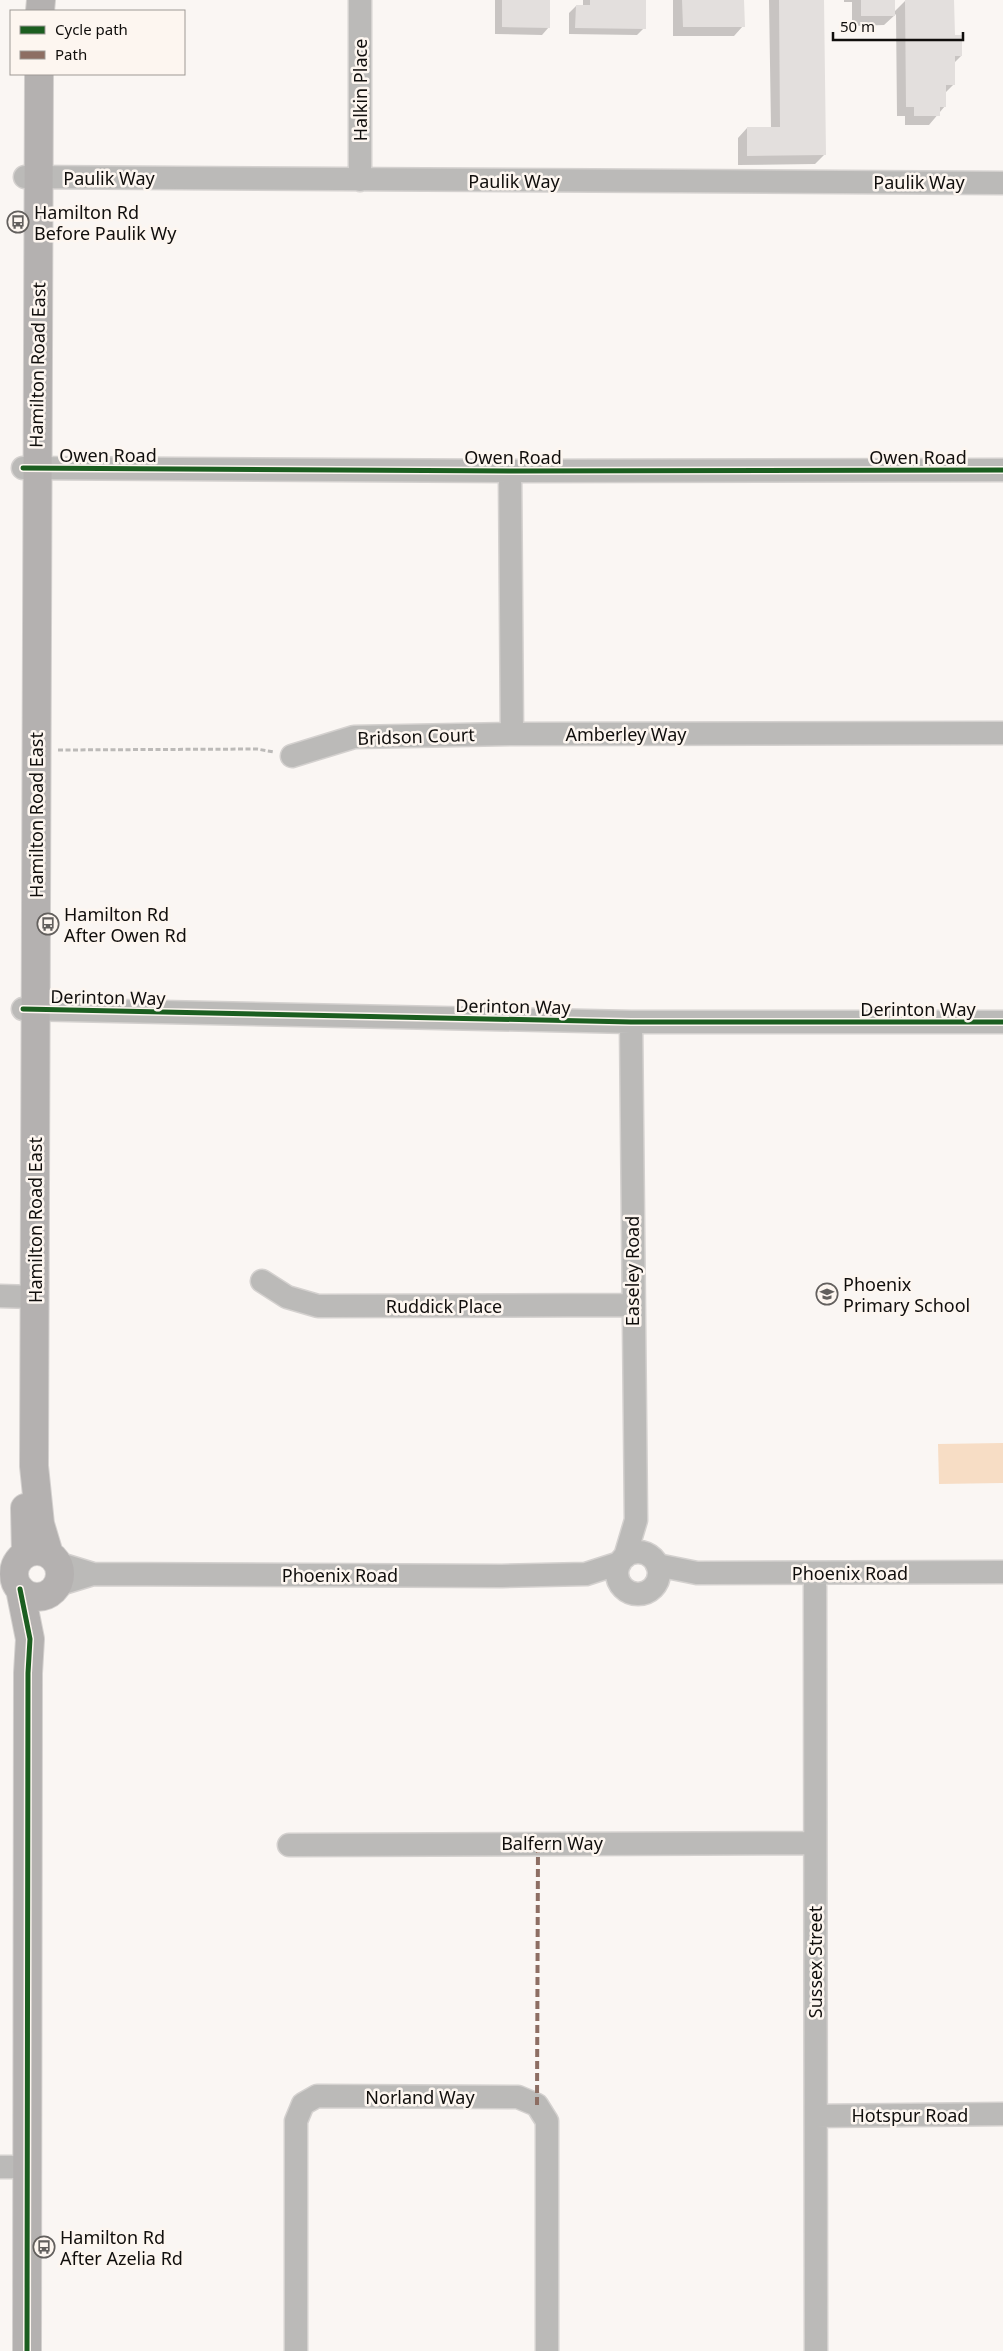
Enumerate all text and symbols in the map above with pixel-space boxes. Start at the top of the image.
legend [10,10,185,75]
scale bar [833,10,963,42]
text: 50 m [840,16,875,36]
text: Cycle path [55,19,128,39]
street label: Halkin Place [348,39,372,141]
text: Path [55,44,87,64]
street label: Paulik Way [63,166,155,190]
street label: Paulik Way [468,169,560,193]
street label: Paulik Way [873,170,965,194]
place label: Hamilton Rd Before Paulik Wy [34,200,177,245]
bus stop icon: Hamilton Rd Before Paulik Wy [6,210,30,234]
street label: Hamilton Road East [24,281,50,448]
street label: Owen Road [59,443,157,467]
street label: Owen Road [464,445,562,469]
street label: Owen Road [869,445,967,469]
street label: Bridson Court [357,722,476,750]
street label: Amberley Way [566,722,687,746]
street label: Hamilton Road East [24,732,48,898]
place label: Hamilton Rd After Owen Rd [64,902,187,947]
bus stop icon: Hamilton Rd After Owen Rd [36,912,60,936]
street label: Derinton Way [50,984,167,1010]
street label: Derinton Way [455,993,572,1019]
street label: Derinton Way [860,997,976,1021]
street label: Hamilton Road East [23,1137,47,1303]
street label: Easeley Road [620,1216,644,1326]
place label: Phoenix Primary School [843,1272,970,1317]
school or university icon: Phoenix Primary School [815,1282,839,1306]
street label: Ruddick Place [386,1294,502,1318]
street label: Phoenix Road [792,1561,908,1585]
street label: Phoenix Road [282,1563,398,1587]
street label: Balfern Way [501,1831,604,1855]
street label: Sussex Street [803,1905,827,2018]
street label: Norland Way [365,2085,475,2109]
street label: Hotspur Road [852,2103,968,2127]
place label: Hamilton Rd After Azelia Rd [60,2225,183,2270]
bus stop icon: Hamilton Rd After Azelia Rd [32,2235,56,2259]

